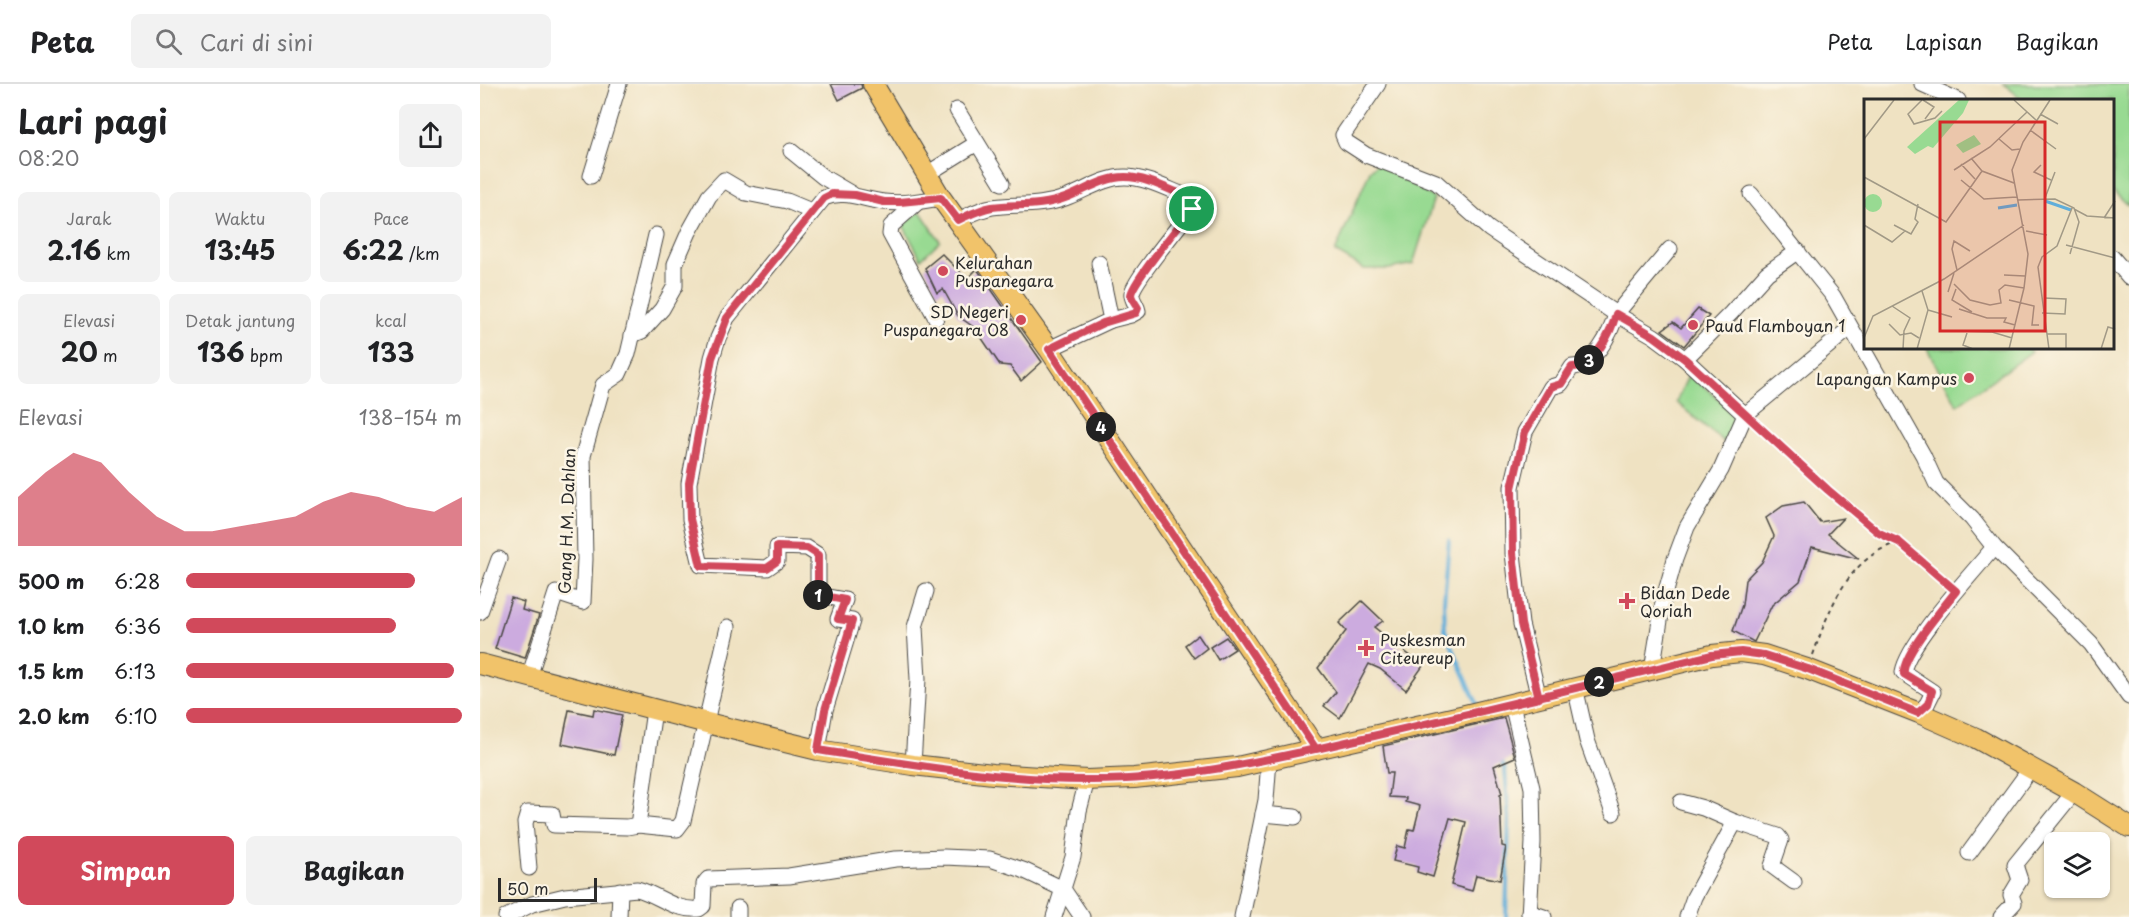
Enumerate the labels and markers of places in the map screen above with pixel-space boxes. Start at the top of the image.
pin [1166,183,1217,234]
place label: Kelurahan Puspanegara [955,250,1054,292]
marker: Kelurahan Puspanegara [936,264,950,278]
place label: SD Negeri Puspanegara 08 [883,299,1009,341]
marker: SD Negeri Puspanegara 08 [1014,313,1028,327]
place label: Paud Flamboyan 1 [1705,313,1845,337]
marker: Paud Flamboyan 1 [1686,318,1700,332]
pin: 3 [1574,345,1604,375]
place label: Lapangan Kampus [1816,366,1957,390]
marker: Lapangan Kampus [1962,371,1976,385]
pin: 4 [1086,412,1116,442]
pin: 1 [803,580,833,610]
place label: Bidan Dede Qoriah [1640,580,1730,622]
marker: Bidan Dede Qoriah [1618,592,1636,610]
place label: Puskesman Citeureup [1380,627,1466,669]
marker: Puskesman Citeureup [1357,639,1375,657]
pin: 2 [1584,667,1614,697]

